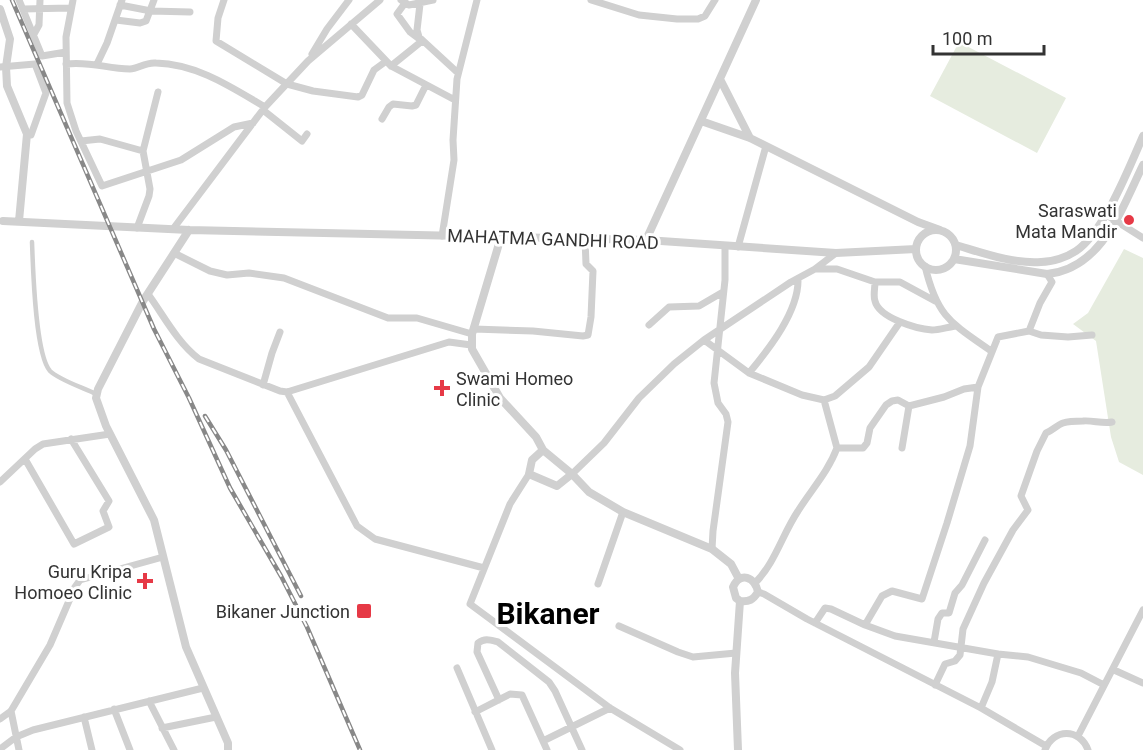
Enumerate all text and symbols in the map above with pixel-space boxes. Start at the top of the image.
scale bar [933,18,1044,56]
text: 100 m [942,28,993,49]
place label: Saraswati Mata Mandir [1015,200,1117,242]
marker: Saraswati Mata Mandir [1122,213,1136,227]
street label: MAHATMA GANDHI ROAD [447,225,659,253]
place label: Swami Homeo Clinic [456,368,573,410]
marker: Swami Homeo Clinic [433,379,451,397]
place label: Guru Kripa Homoeo Clinic [14,561,132,603]
marker: Guru Kripa Homoeo Clinic [136,572,154,590]
district label: Bikaner [496,596,600,631]
place label: Bikaner Junction [216,601,350,622]
marker: Bikaner Junction [355,602,373,620]

